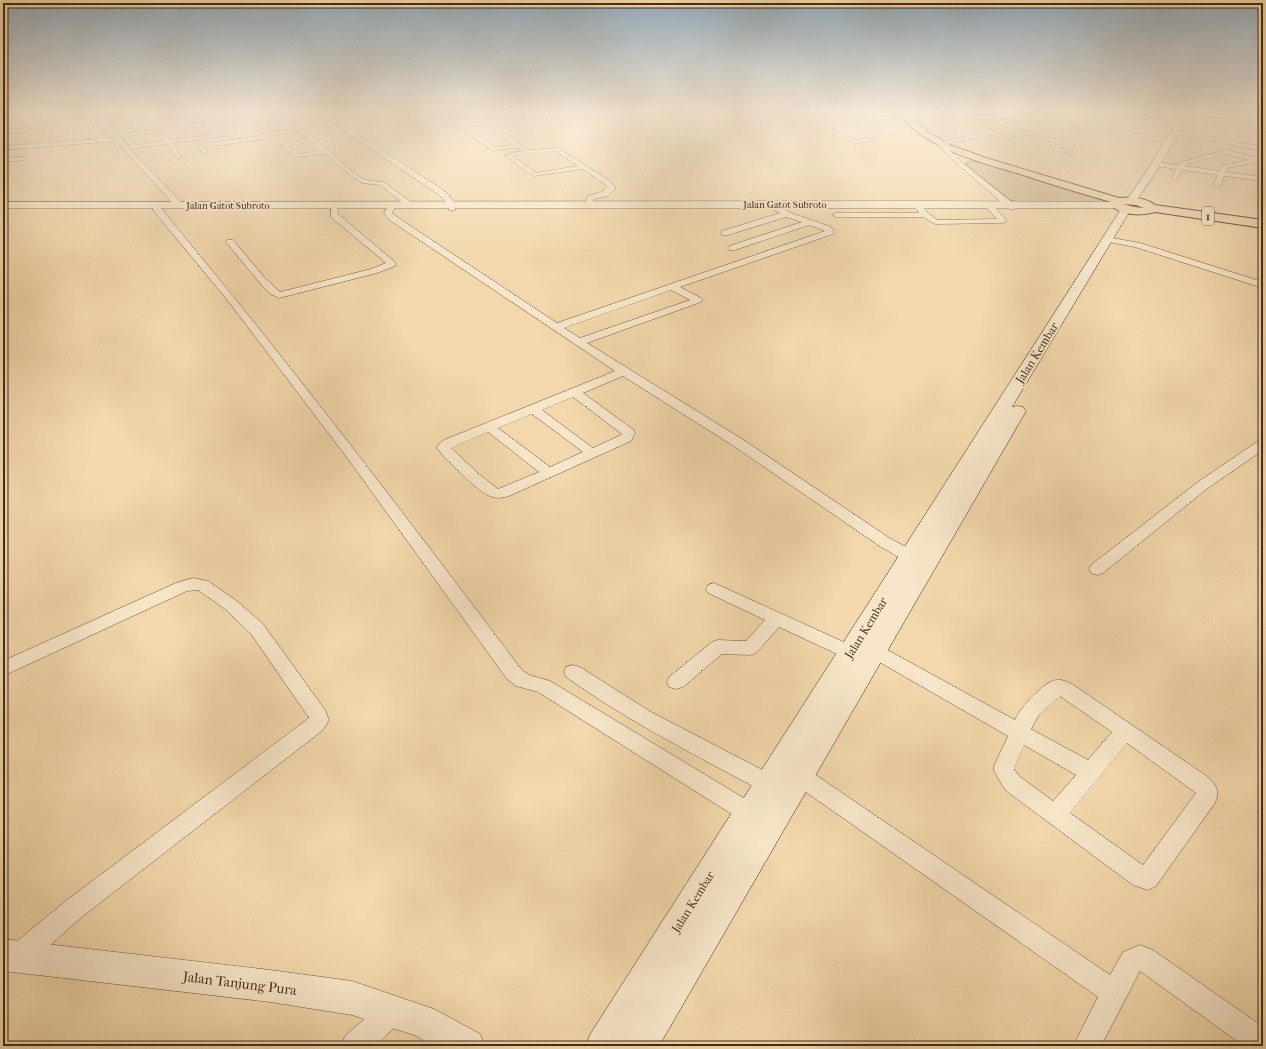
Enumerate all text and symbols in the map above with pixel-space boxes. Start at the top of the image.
street label: Jalan Gatot Subroto [742,199,827,211]
street label: Jalan Gatot Subroto [185,200,270,212]
road number: 1 [1202,207,1214,225]
street label: Jalan Kembar [1012,319,1062,387]
street label: Jalan Kembar [841,594,891,662]
street label: Jalan Kembar [668,868,718,936]
street label: Jalan Tanjung Pura [181,968,298,999]

